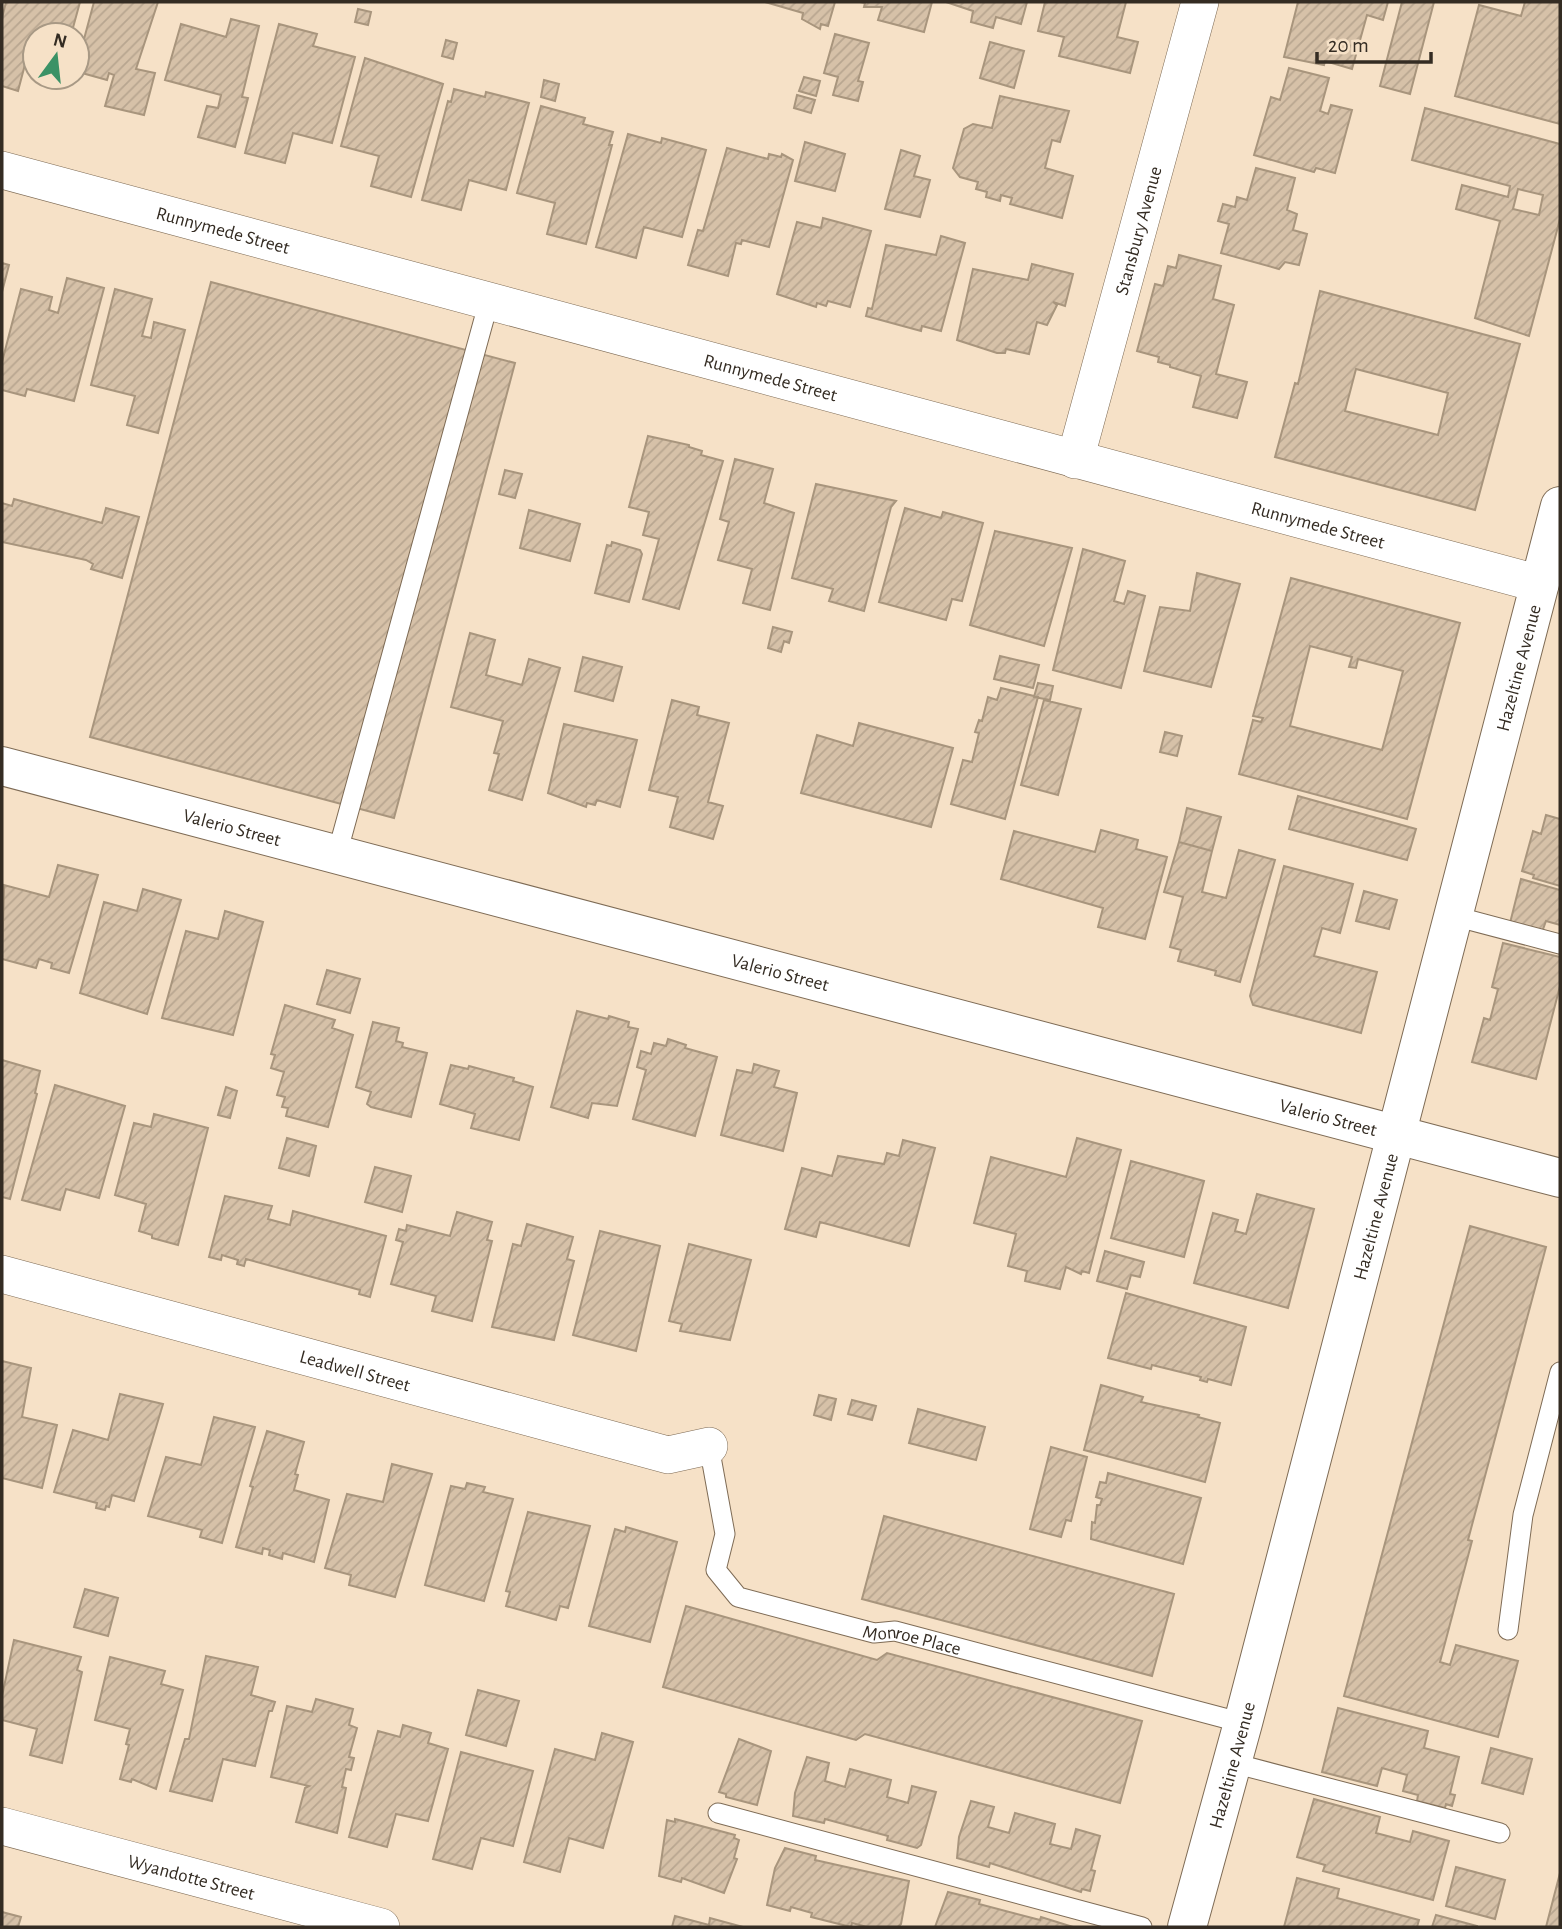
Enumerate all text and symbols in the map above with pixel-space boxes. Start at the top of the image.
north arrow [21,21,91,91]
scale bar [1317,21,1431,65]
text: N [51,30,69,52]
text: 20 m [1328,35,1369,56]
street label: Stansbury Avenue [1112,164,1166,297]
street label: Runnymede Street [154,204,292,258]
street label: Runnymede Street [701,351,839,405]
street label: Runnymede Street [1249,499,1387,553]
street label: Hazeltine Avenue [1494,603,1545,734]
street label: Valerio Street [181,806,282,850]
street label: Valerio Street [729,951,831,995]
street label: Valerio Street [1277,1096,1379,1140]
street label: Hazeltine Avenue [1351,1151,1402,1282]
street label: Leadwell Street [297,1347,412,1395]
street label: Monroe Place [860,1622,963,1659]
street label: Hazeltine Avenue [1207,1700,1259,1831]
street label: Wyandotte Street [126,1852,256,1904]

